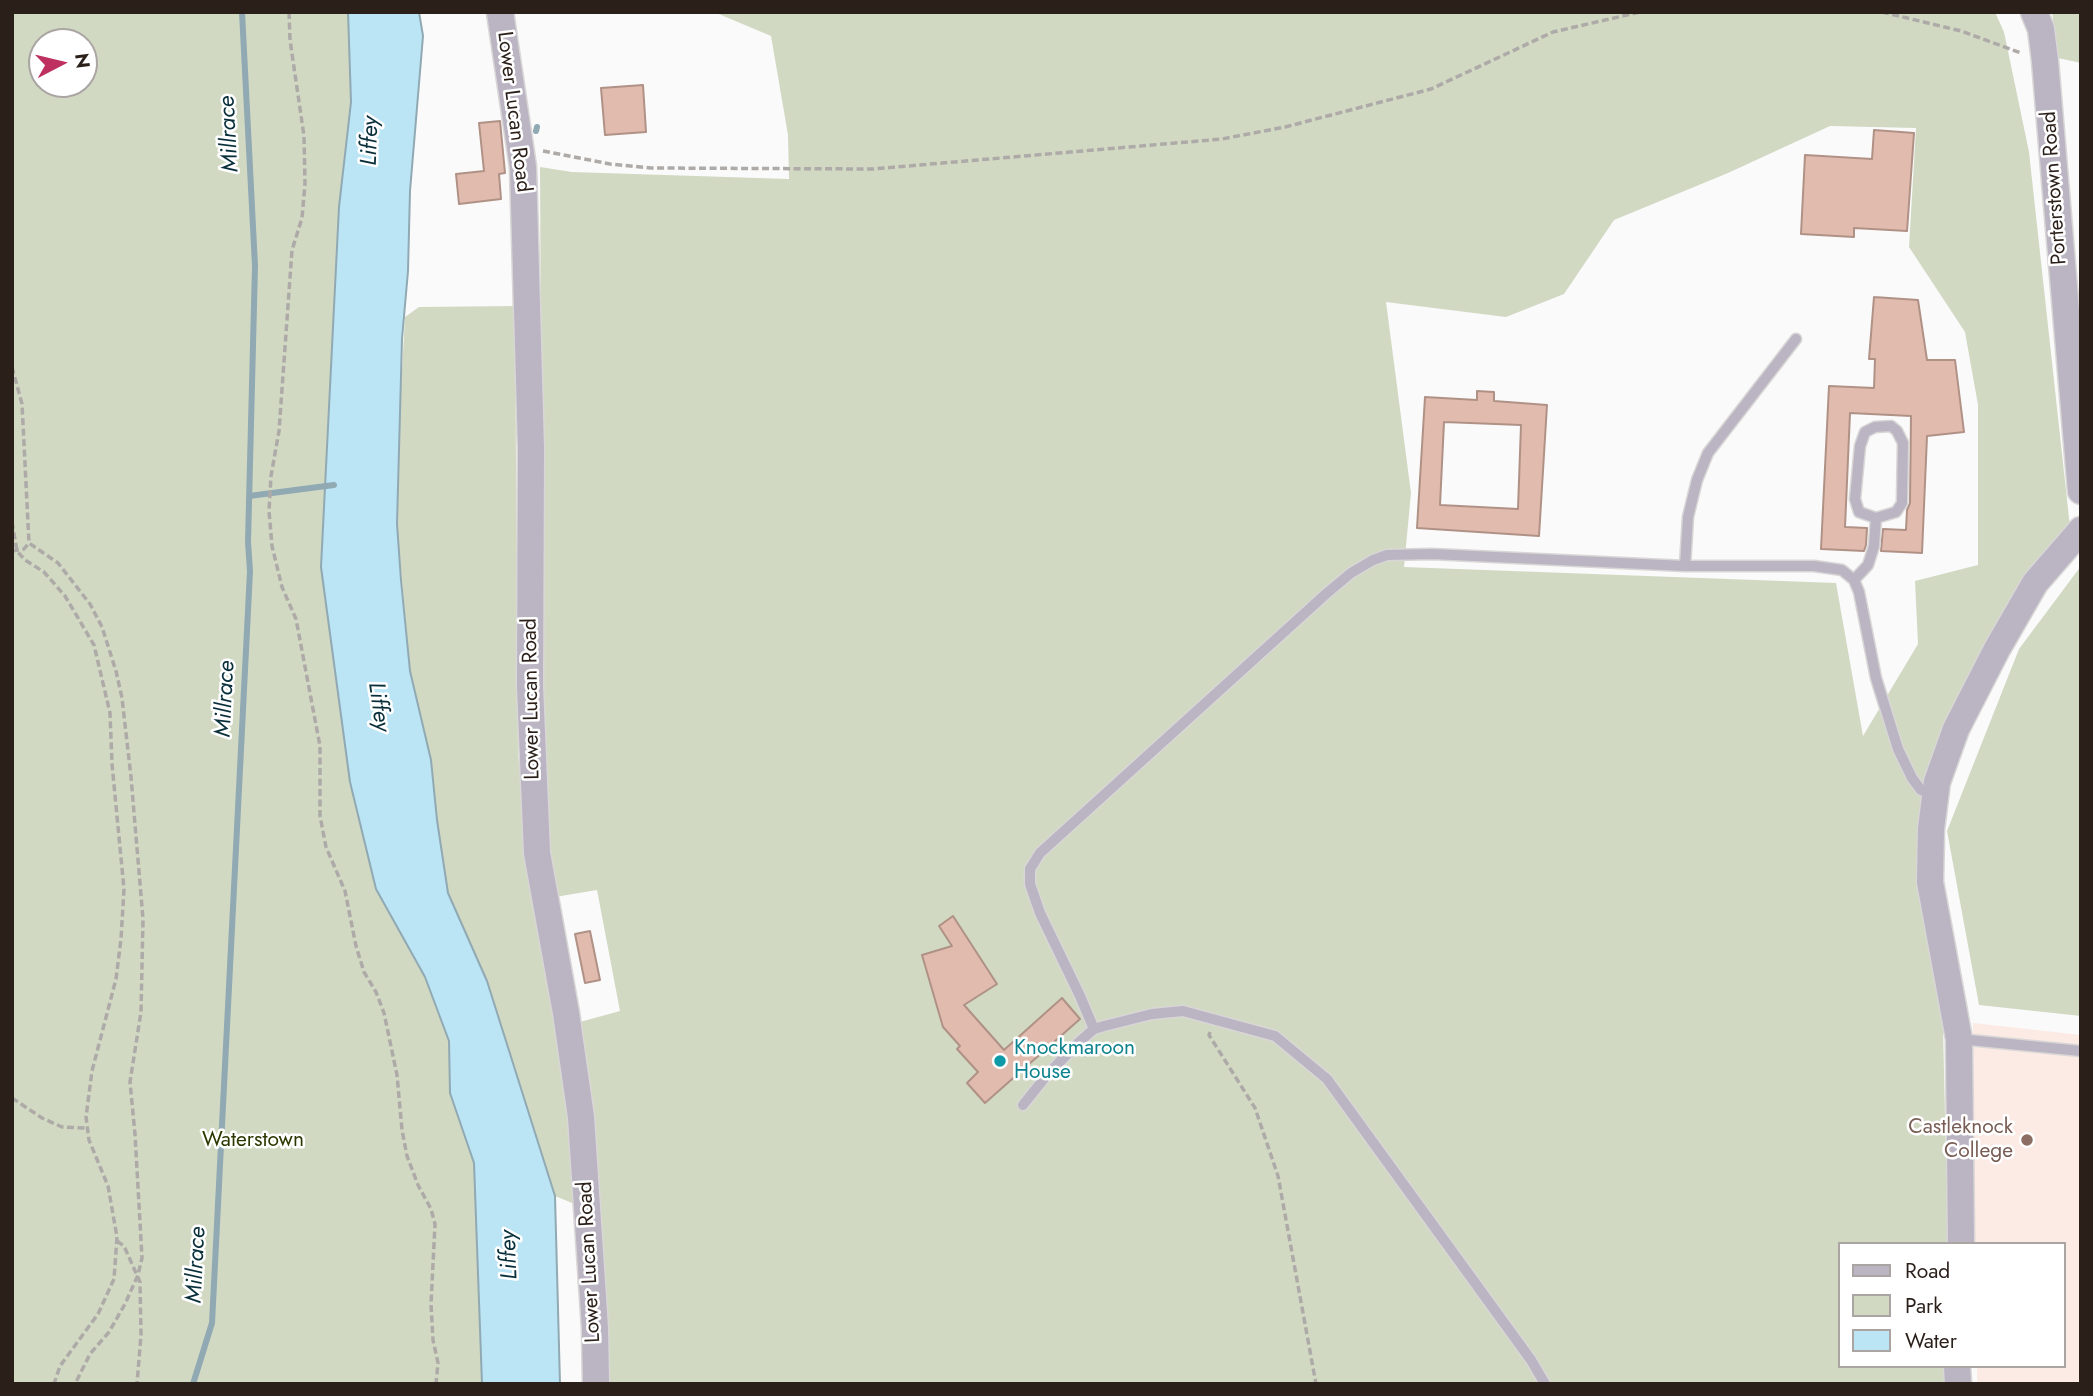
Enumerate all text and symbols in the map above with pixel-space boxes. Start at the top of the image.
north arrow [28,28,98,98]
street label: Lower Lucan Road [491,30,535,194]
text: N [68,51,97,70]
water label: Millrace [214,95,246,173]
street label: Porterstown Road [2037,110,2073,266]
water label: Liffey [356,116,386,166]
street label: Lower Lucan Road [518,618,546,780]
water label: Millrace [210,660,242,738]
water label: Liffey [361,681,395,733]
place label: Knockmaroon House [1014,1036,1135,1086]
marker: Knockmaroon House [992,1053,1008,1069]
place label: Castleknock College [1908,1115,2013,1165]
park label: Waterstown [202,1128,304,1154]
marker: Castleknock College [2019,1132,2035,1148]
street label: Lower Lucan Road [573,1181,607,1343]
water label: Millrace [181,1226,213,1304]
water label: Liffey [495,1230,525,1280]
legend [1838,1242,2065,1368]
text: Road [1905,1256,1950,1286]
text: Park [1905,1291,1942,1321]
text: Water [1905,1326,1957,1356]

